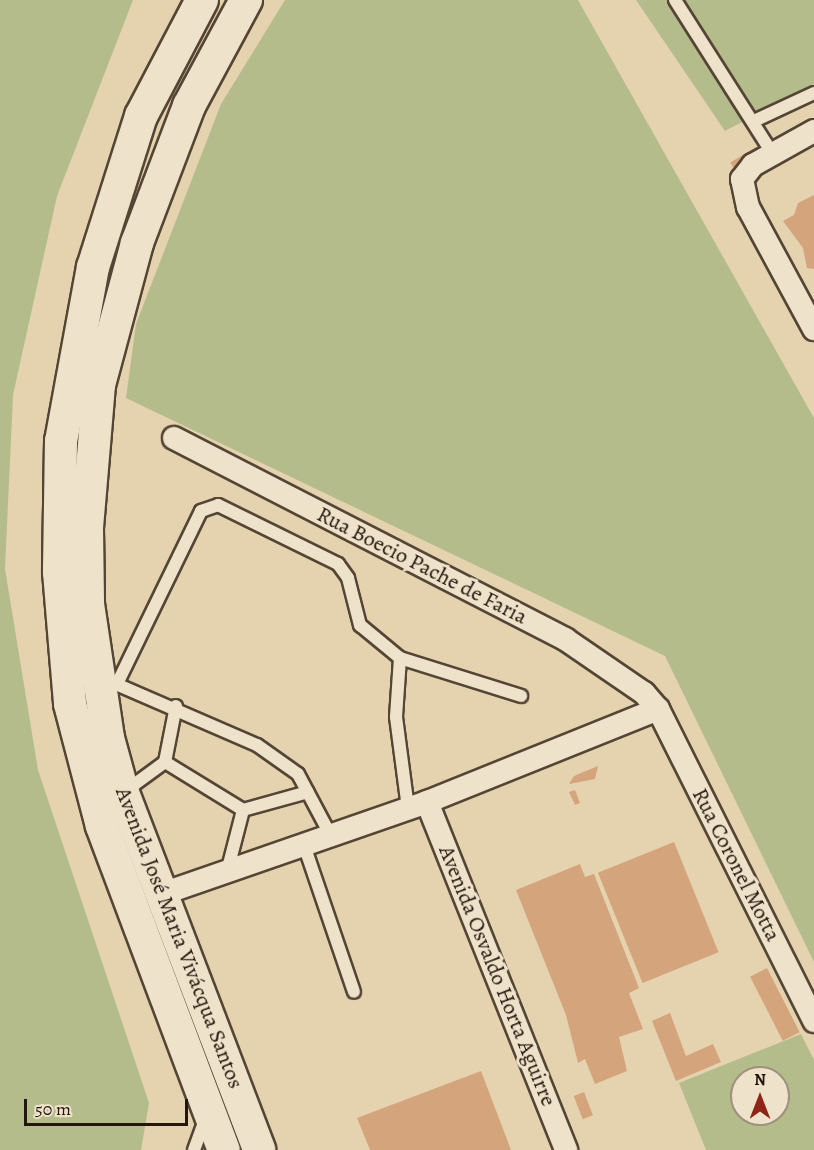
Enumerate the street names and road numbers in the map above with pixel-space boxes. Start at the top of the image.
street label: Rua Boecio Pache de Faria [312,501,532,631]
street label: Avenida José Maria Vivácqua Santos [109,784,249,1092]
street label: Rua Coronel Motta [686,784,786,946]
street label: Avenida Osvaldo Horta Aguirre [433,842,561,1110]

